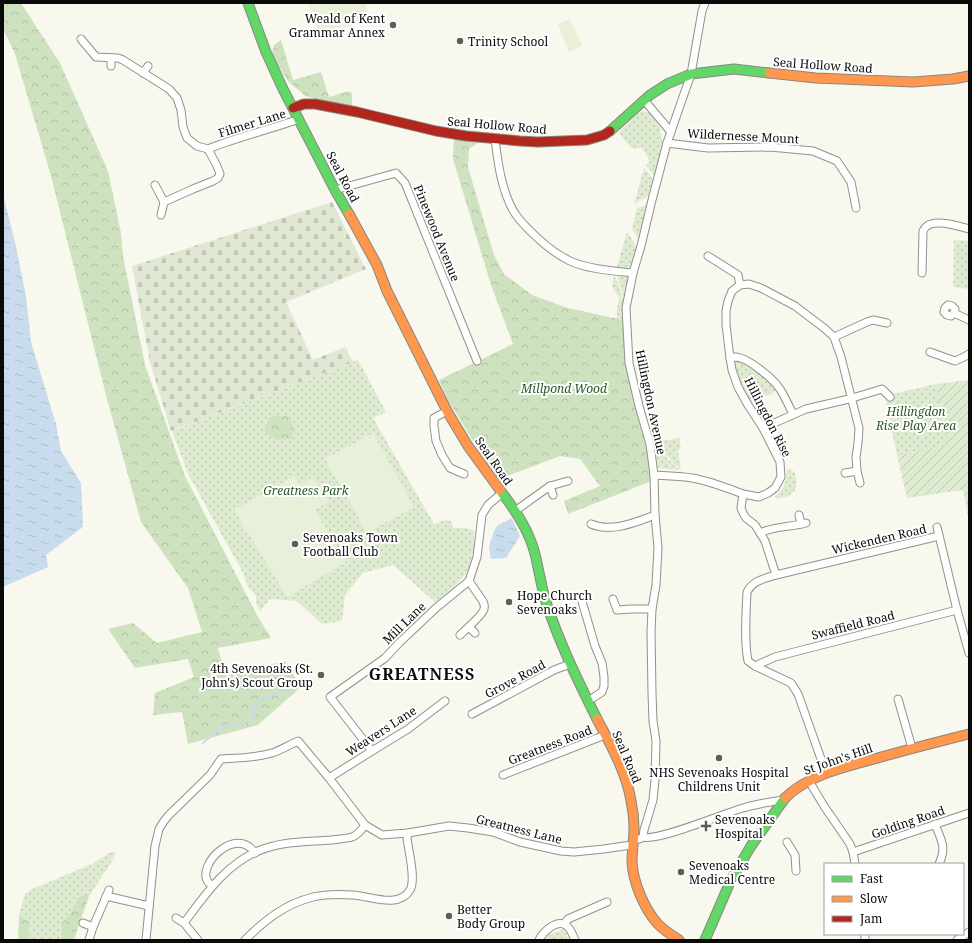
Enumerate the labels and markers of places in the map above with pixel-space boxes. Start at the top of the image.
place label: Weald of Kent Grammar Annex [289,10,385,41]
marker: Weald of Kent Grammar Annex [388,20,398,30]
place label: Trinity School [468,33,548,50]
marker: Trinity School [455,36,465,46]
place label: Sevenoaks Town Football Club [303,529,398,560]
marker: Sevenoaks Town Football Club [290,539,300,549]
place label: Hope Church Sevenoaks [517,587,593,618]
marker: Hope Church Sevenoaks [504,597,514,607]
place label: 4th Sevenoaks (St. John's) Scout Group [200,660,313,691]
marker: 4th Sevenoaks (St. John's) Scout Group [316,670,326,680]
marker: NHS Sevenoaks Hospital Childrens Unit [714,753,724,763]
place label: NHS Sevenoaks Hospital Childrens Unit [649,764,789,795]
place label: Sevenoaks Hospital [715,811,775,842]
marker: Sevenoaks Hospital [700,820,712,832]
place label: Sevenoaks Medical Centre [689,857,775,888]
marker: Sevenoaks Medical Centre [676,867,686,877]
place label: Better Body Group [457,901,525,932]
marker: Better Body Group [444,911,454,921]

